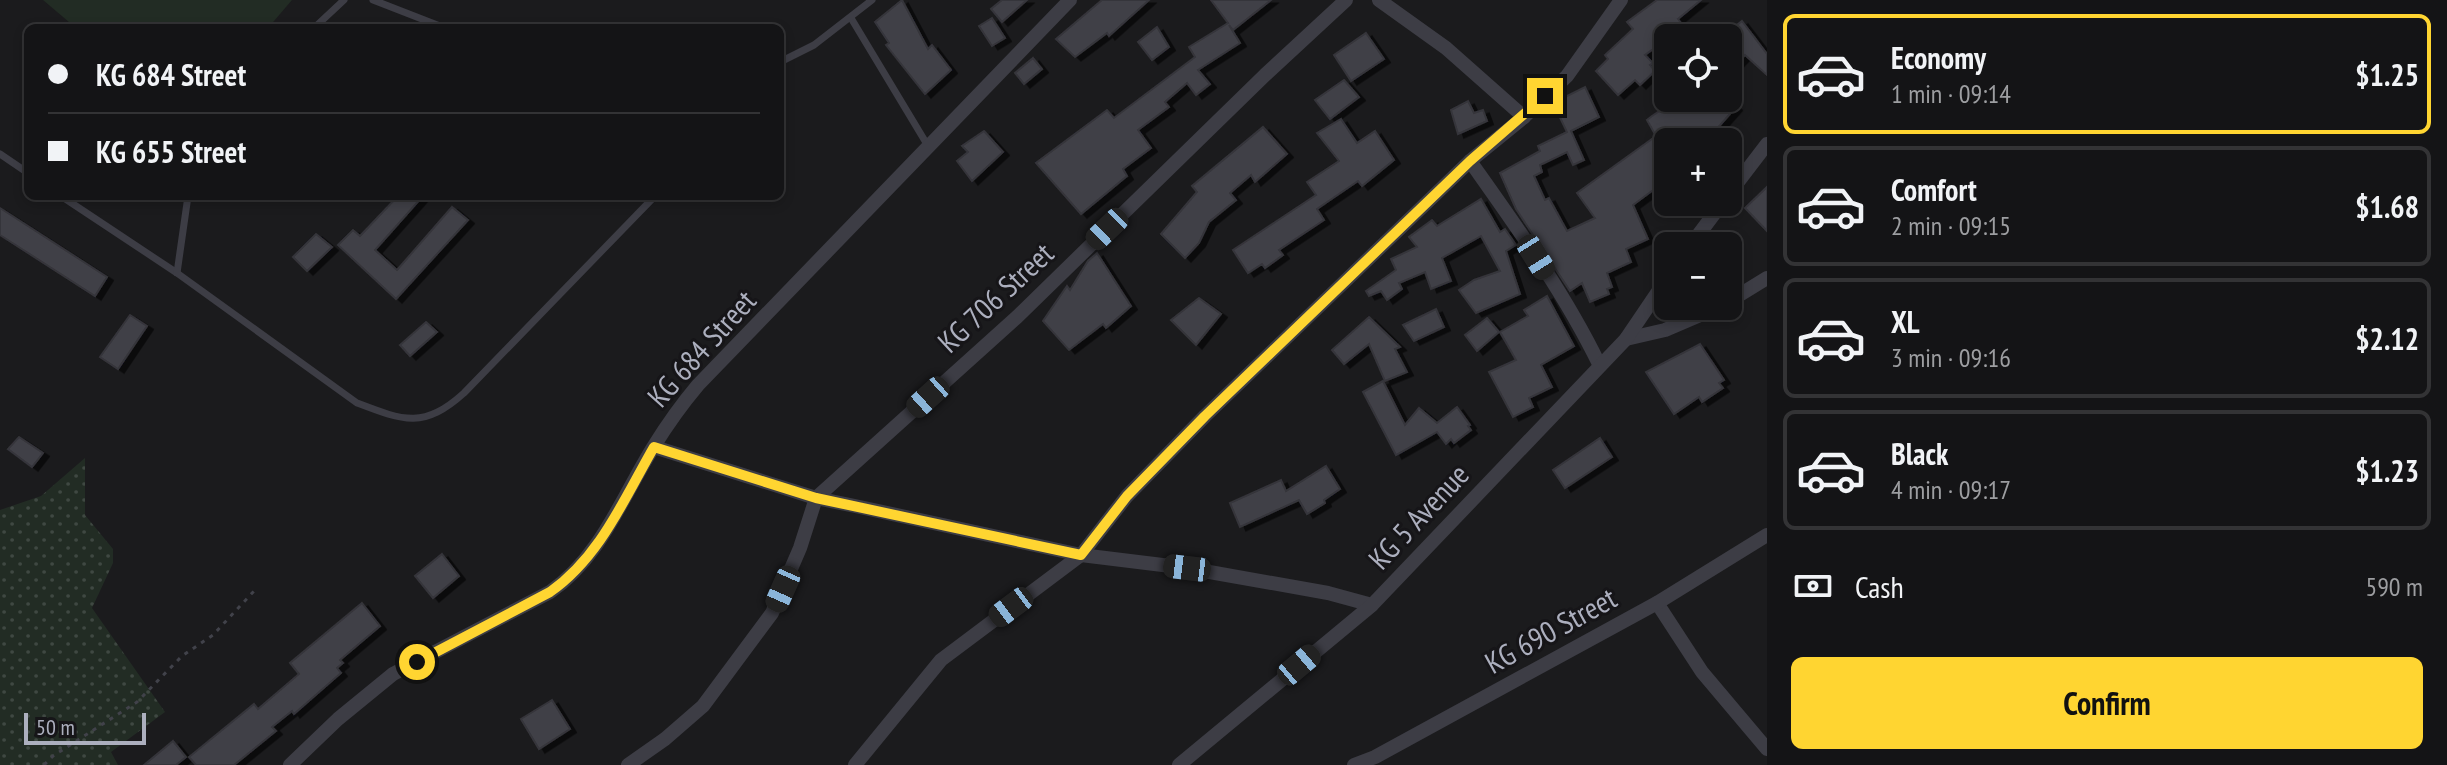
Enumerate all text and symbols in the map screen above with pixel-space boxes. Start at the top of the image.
map controls [1654,24,1742,320]
button: locate [1654,24,1742,112]
icon: car [1795,38,1867,110]
text: Economy [1891,38,1986,77]
text: KG 684 Street [96,55,246,94]
text: $1.25 [2355,55,2419,94]
text: 1 min · 09:14 [1891,77,2011,110]
route end [1527,78,1563,114]
button: + [1654,128,1742,216]
text: KG 655 Street [96,132,246,171]
icon: car [1795,170,1867,242]
text: Comfort [1891,170,1977,209]
text: $1.68 [2355,187,2419,226]
car [1081,204,1133,254]
text: 2 min · 09:15 [1891,209,2011,242]
car [1513,230,1559,284]
button: − [1654,232,1742,320]
street label: KG 706 Street [929,233,1062,360]
street label: KG 684 Street [638,281,764,415]
icon: car [1795,302,1867,374]
text: XL [1891,302,1920,341]
text: $2.12 [2355,319,2419,358]
text: 3 min · 09:16 [1891,341,2011,374]
car [902,372,954,422]
icon: car [1795,434,1867,506]
text: Black [1891,434,1948,473]
text: $1.23 [2355,451,2419,490]
street label: KG 5 Avenue [1359,455,1477,577]
text: 4 min · 09:17 [1891,473,2011,506]
car [1162,553,1212,583]
car [762,562,804,616]
icon: cash [1791,564,1835,608]
text: Cash [1855,567,1904,606]
text: 590 m [2365,570,2423,603]
street label: KG 690 Street [1478,577,1623,682]
car [985,583,1037,631]
car [1273,640,1325,690]
route start [399,644,435,680]
button: Confirm [1791,657,2423,749]
scale bar [24,709,146,745]
text: 50 m [36,713,75,741]

